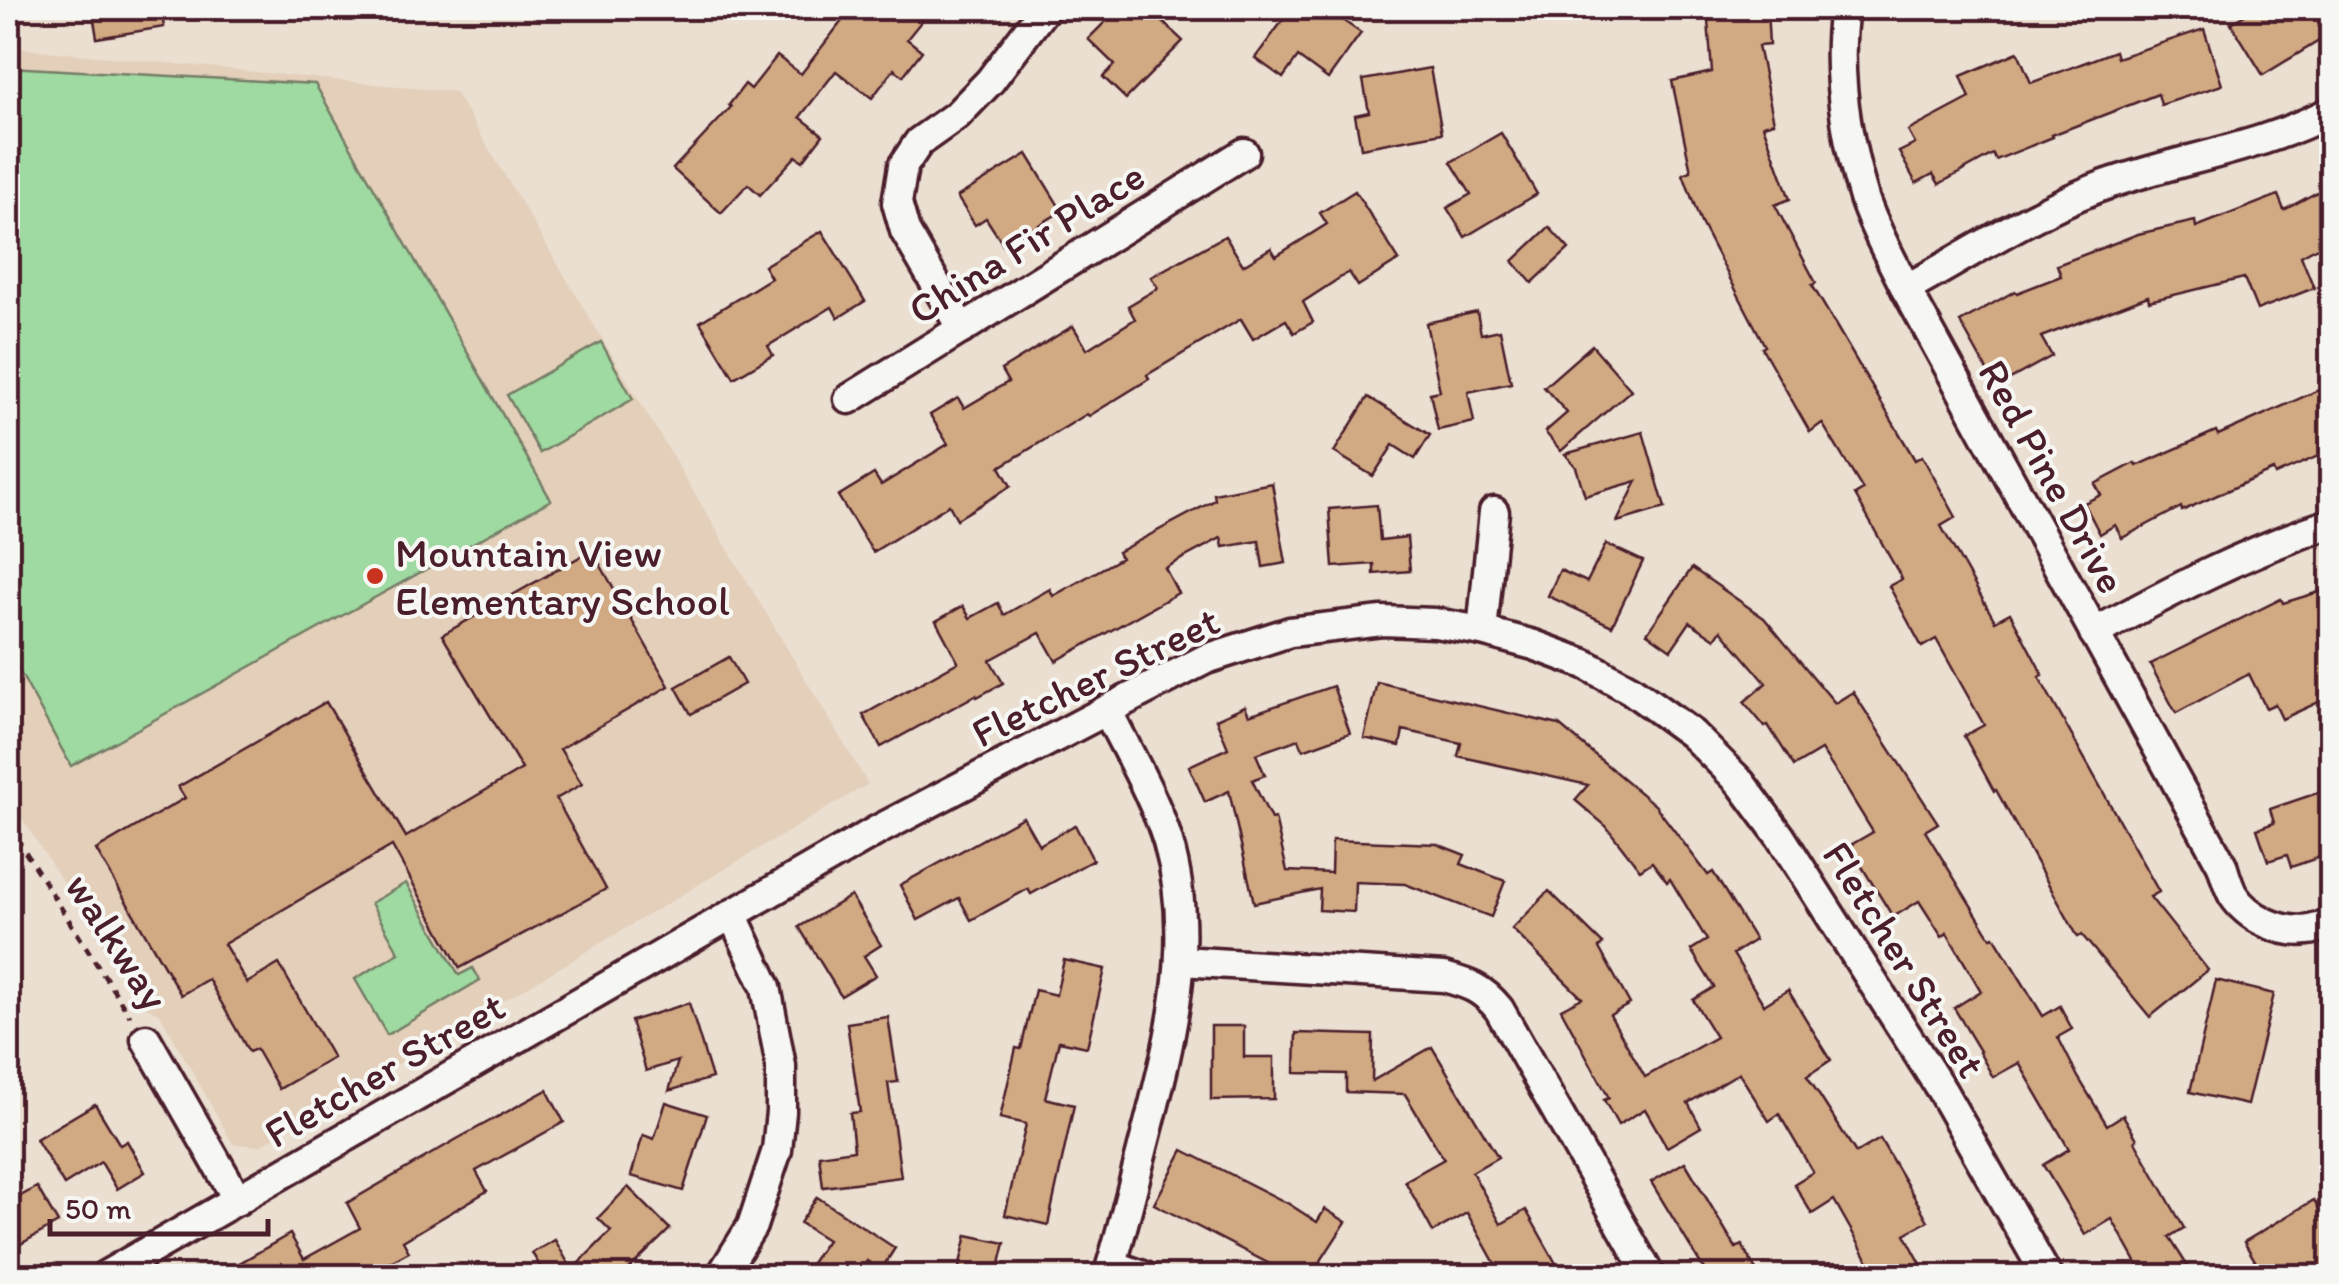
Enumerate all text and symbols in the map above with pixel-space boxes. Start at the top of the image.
street label: China Fir Place [899,150,1154,335]
street label: Red Pine Drive [1967,351,2138,602]
place label: Mountain View Elementary School [395,527,730,626]
marker: Mountain View Elementary School [364,565,386,587]
street label: Fletcher Street [963,595,1227,758]
street label: Fletcher Street [1812,832,1997,1087]
street label: walkway [55,863,181,1020]
street label: Fletcher Street [255,980,513,1159]
scale bar [50,1174,268,1236]
text: 50 m [65,1190,131,1227]

